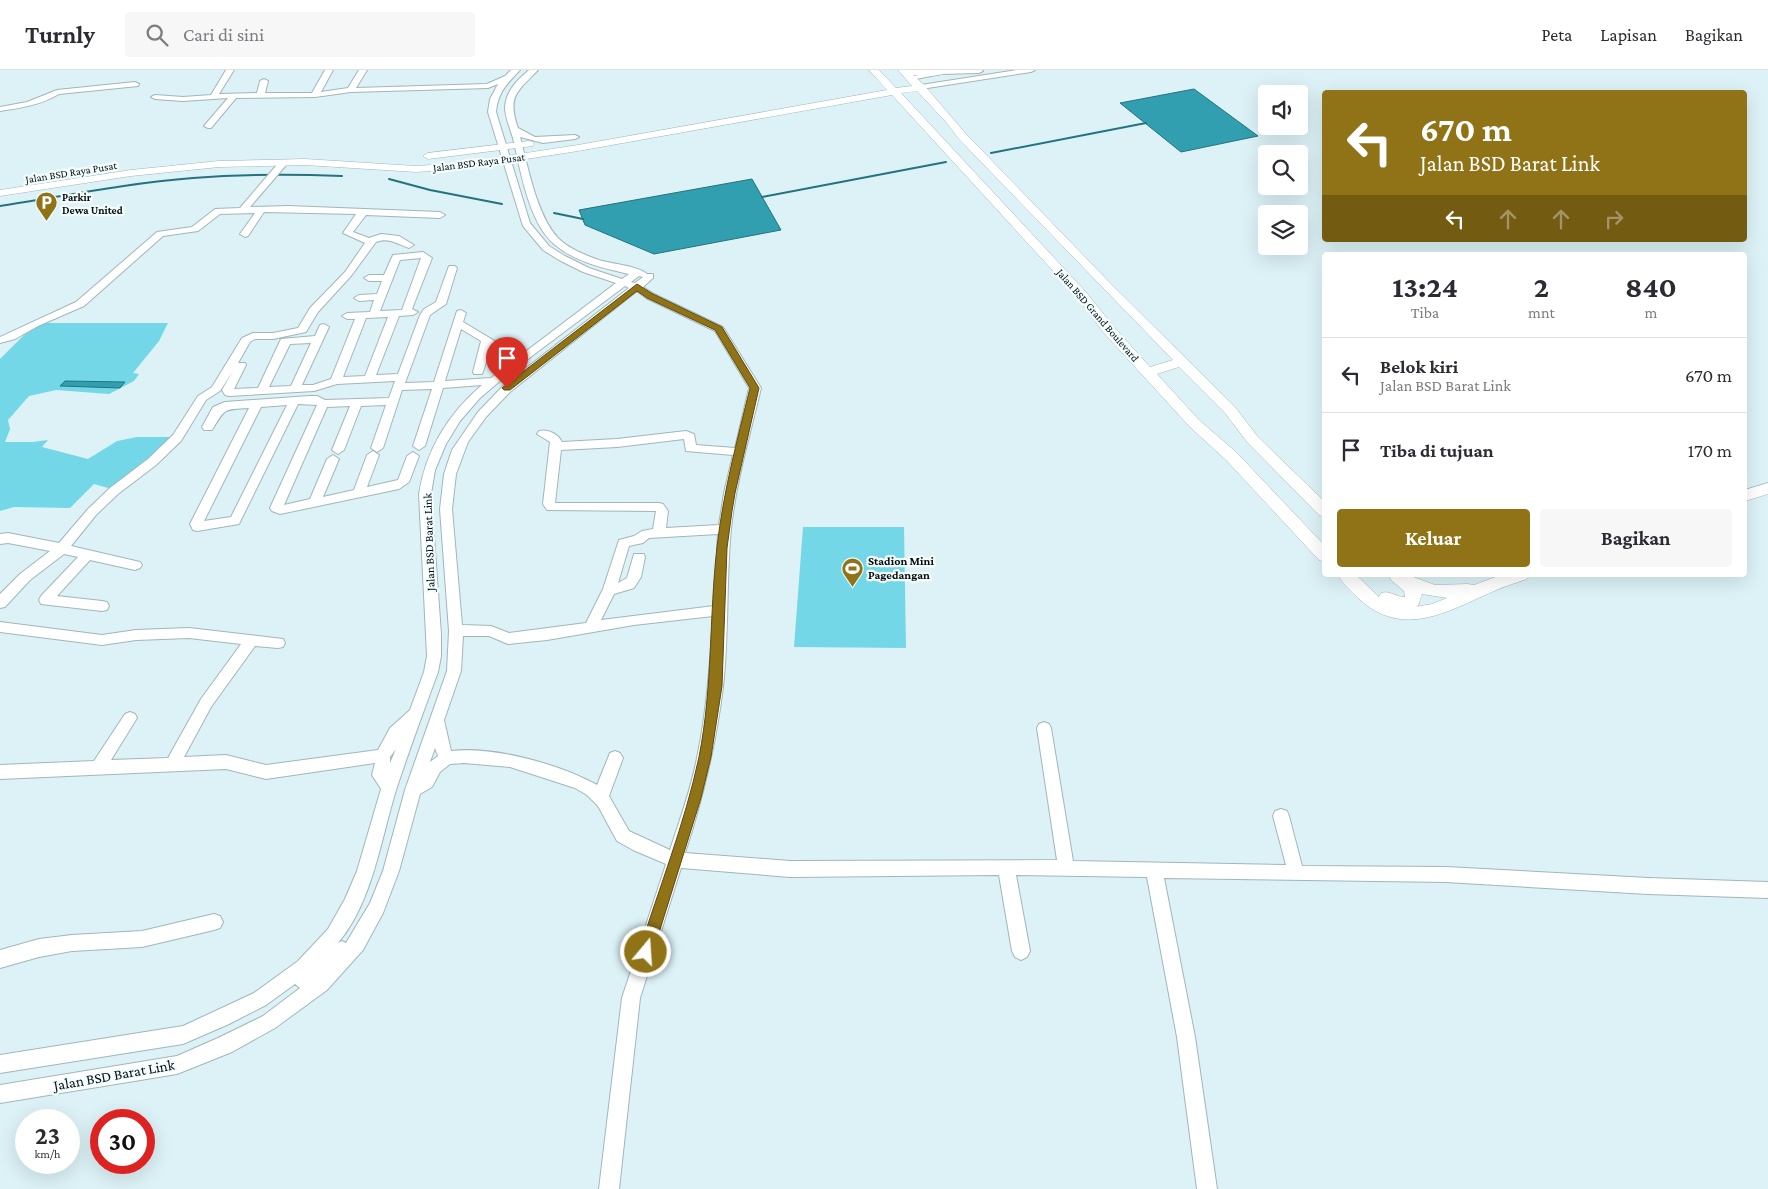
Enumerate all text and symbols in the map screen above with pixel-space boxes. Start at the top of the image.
search box [125,12,475,57]
text: Turnly [25,21,95,48]
icon: search [143,21,171,49]
text: Cari di sini [183,24,264,45]
text: Peta [1542,25,1572,45]
text: Lapisan [1600,25,1657,45]
text: Bagikan [1685,25,1743,45]
map controls [1258,85,1308,255]
button: sound [1258,85,1308,135]
icon: left [1337,110,1402,175]
text: 670 m [1420,110,1512,149]
button: search [1258,145,1308,195]
street label: Jalan BSD Raya Pusat [431,150,526,175]
text: Jalan BSD Barat Link [1420,151,1600,176]
street label: Jalan BSD Raya Pusat [23,159,118,186]
parking icon: Parkir Dewa United [34,191,58,222]
place label: Parkir Dewa United [62,191,123,216]
button: layers [1258,205,1308,255]
icon: left [1441,205,1469,233]
icon: ahead [1494,205,1522,233]
icon: ahead [1547,205,1575,233]
icon: right [1600,205,1628,233]
street label: Jalan BSD Grand Boulevard [1053,265,1142,365]
text: 13:24 [1392,270,1458,303]
text: 2 [1534,270,1549,303]
text: 840 [1625,270,1677,303]
text: Tiba [1411,304,1439,321]
text: mnt [1528,304,1555,321]
text: m [1644,304,1657,321]
pin [486,337,528,388]
icon: arrive [493,344,521,372]
text: Belok kiri [1380,356,1458,377]
icon: left [1337,361,1365,389]
text: 670 m [1685,365,1732,386]
text: Jalan BSD Barat Link [1380,377,1511,394]
icon: arrive [1337,436,1365,464]
text: Tiba di tujuan [1380,440,1494,461]
text: 170 m [1688,440,1732,461]
street label: Jalan BSD Barat Link [420,492,438,592]
button: Keluar [1337,509,1530,567]
button: Bagikan [1540,509,1732,567]
place label: Stadion Mini Pagedangan [868,554,934,582]
sports icon: Stadion Mini Pagedangan [840,556,864,587]
position arrow [619,925,671,977]
street label: Jalan BSD Barat Link [50,1056,177,1095]
speed limit sign: 30 [90,1109,155,1174]
text: 23 [35,1122,60,1149]
text: km/h [35,1147,60,1161]

